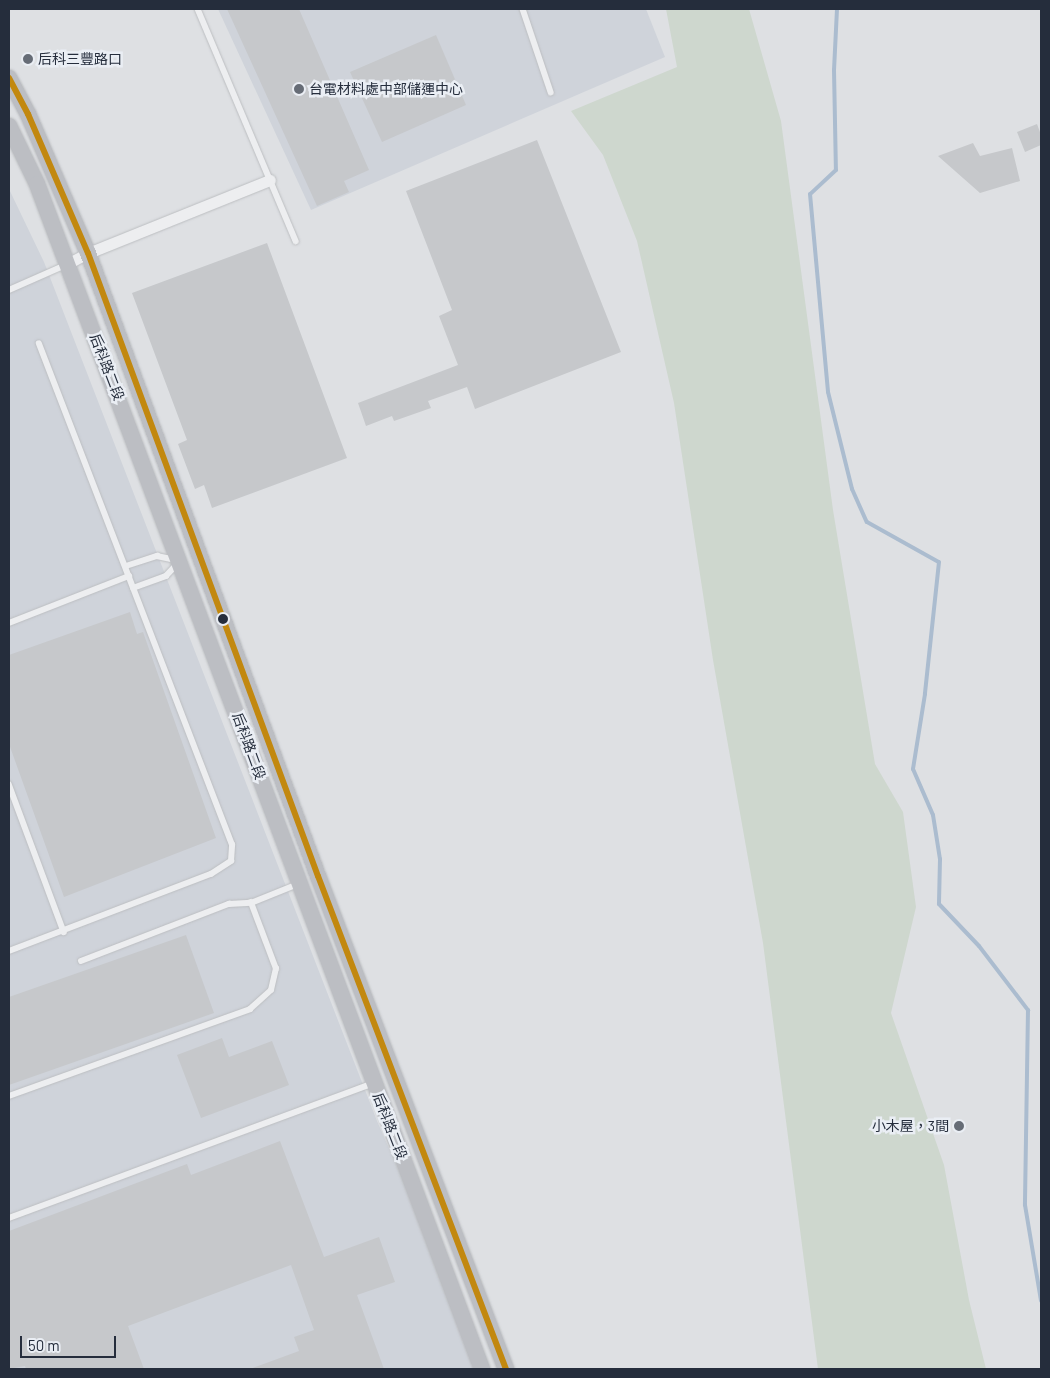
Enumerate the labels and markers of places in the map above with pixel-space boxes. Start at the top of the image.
place label: 后科三豐路口 [38,51,122,67]
marker: 后科三豐路口 [22,53,34,65]
place label: 台電材料處中部儲運中心 [309,81,463,97]
marker: 台電材料處中部儲運中心 [293,83,305,95]
unlabelled marker [218,614,228,624]
place label: 小木屋，3間 [872,1118,949,1134]
marker: 小木屋，3間 [953,1120,965,1132]

